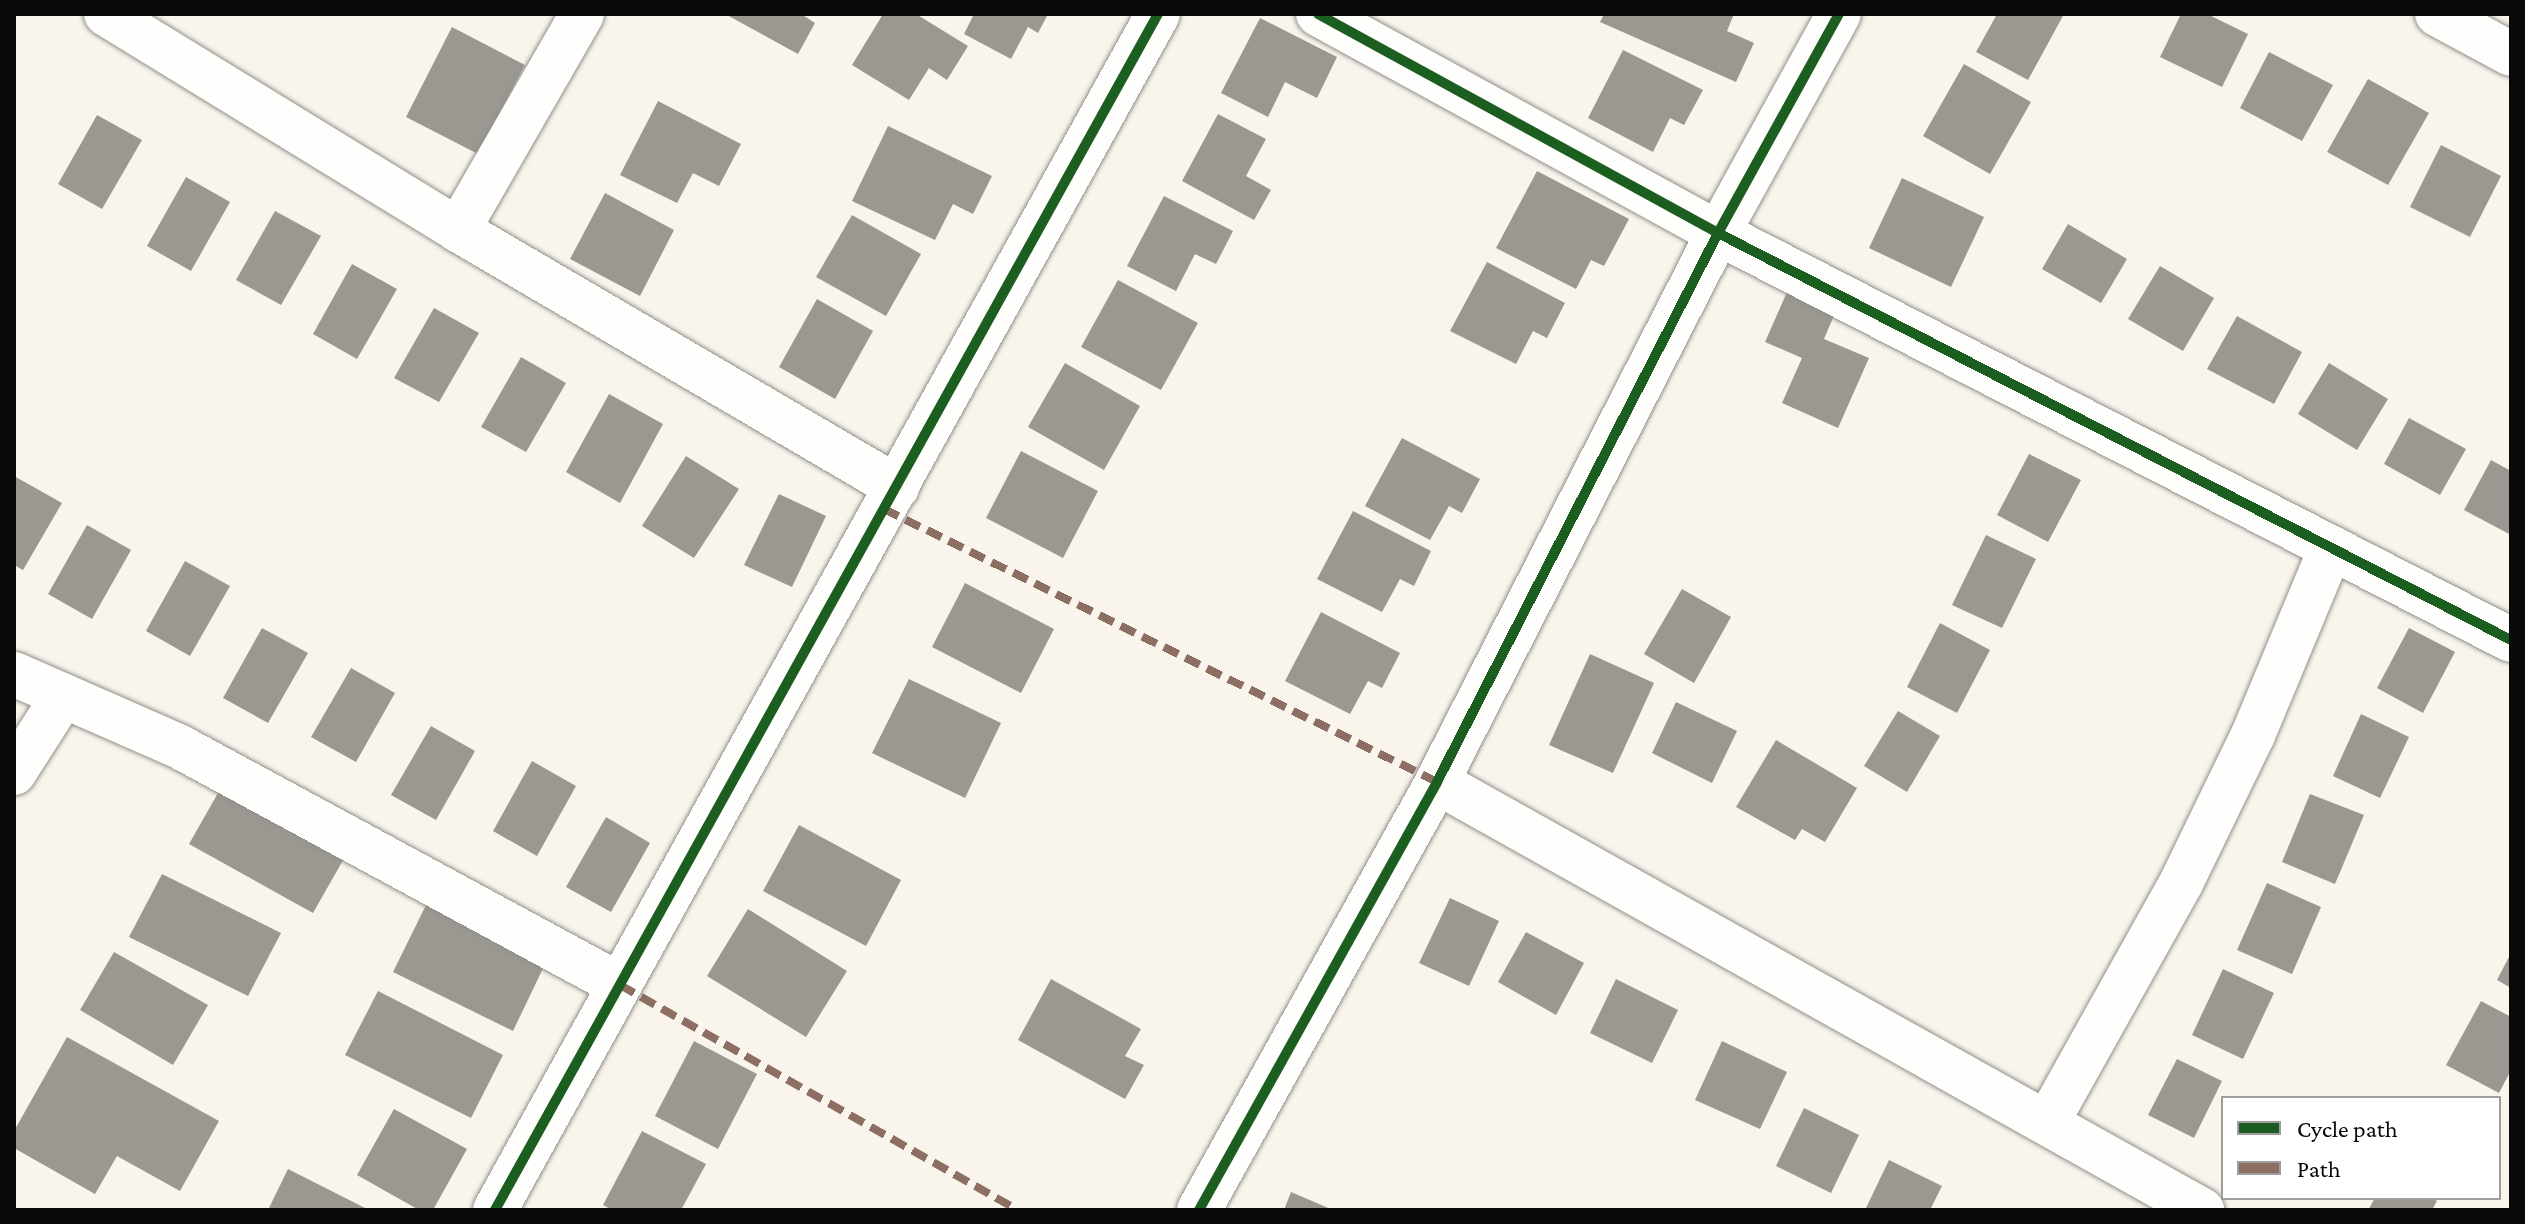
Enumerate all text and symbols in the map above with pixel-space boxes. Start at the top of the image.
legend [2221,1096,2501,1200]
text: Cycle path [2297,1115,2398,1142]
text: Path [2297,1155,2341,1182]

